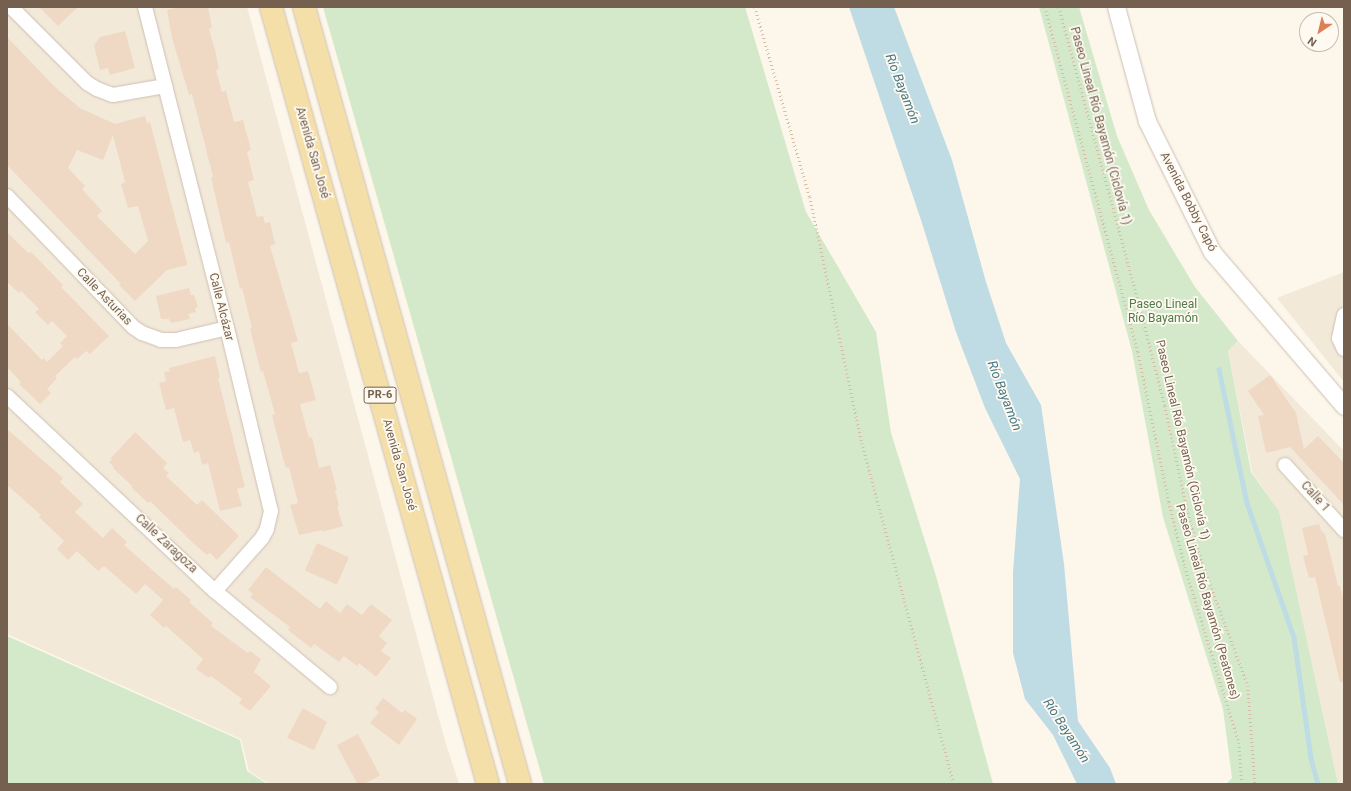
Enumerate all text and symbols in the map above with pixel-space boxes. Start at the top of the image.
north arrow [1299,12,1339,52]
street label: Paseo Lineal Río Bayamón (Ciclovía 1) [1067,25,1133,227]
text: N [1306,34,1319,49]
water label: Río Bayamón [881,52,923,126]
street label: Avenida San José [292,105,332,201]
street label: Avenida Bobby Capó [1157,150,1219,254]
street label: Calle Asturias [73,265,135,329]
street label: Calle Alcázar [206,271,236,343]
park label: Paseo Lineal Río Bayamón [1128,298,1198,326]
street label: Paseo Lineal Río Bayamón (Ciclovía 1) [1152,339,1212,541]
water label: Río Bayamón [983,359,1025,433]
road number: PR-6 [363,386,397,404]
street label: Avenida San José [379,417,419,513]
street label: Calle 1 [1298,479,1332,515]
street label: Paseo Lineal Río Bayamón (Peatones) [1172,502,1242,702]
street label: Calle Zaragoza [132,512,200,576]
water label: Río Bayamón [1039,696,1093,766]

